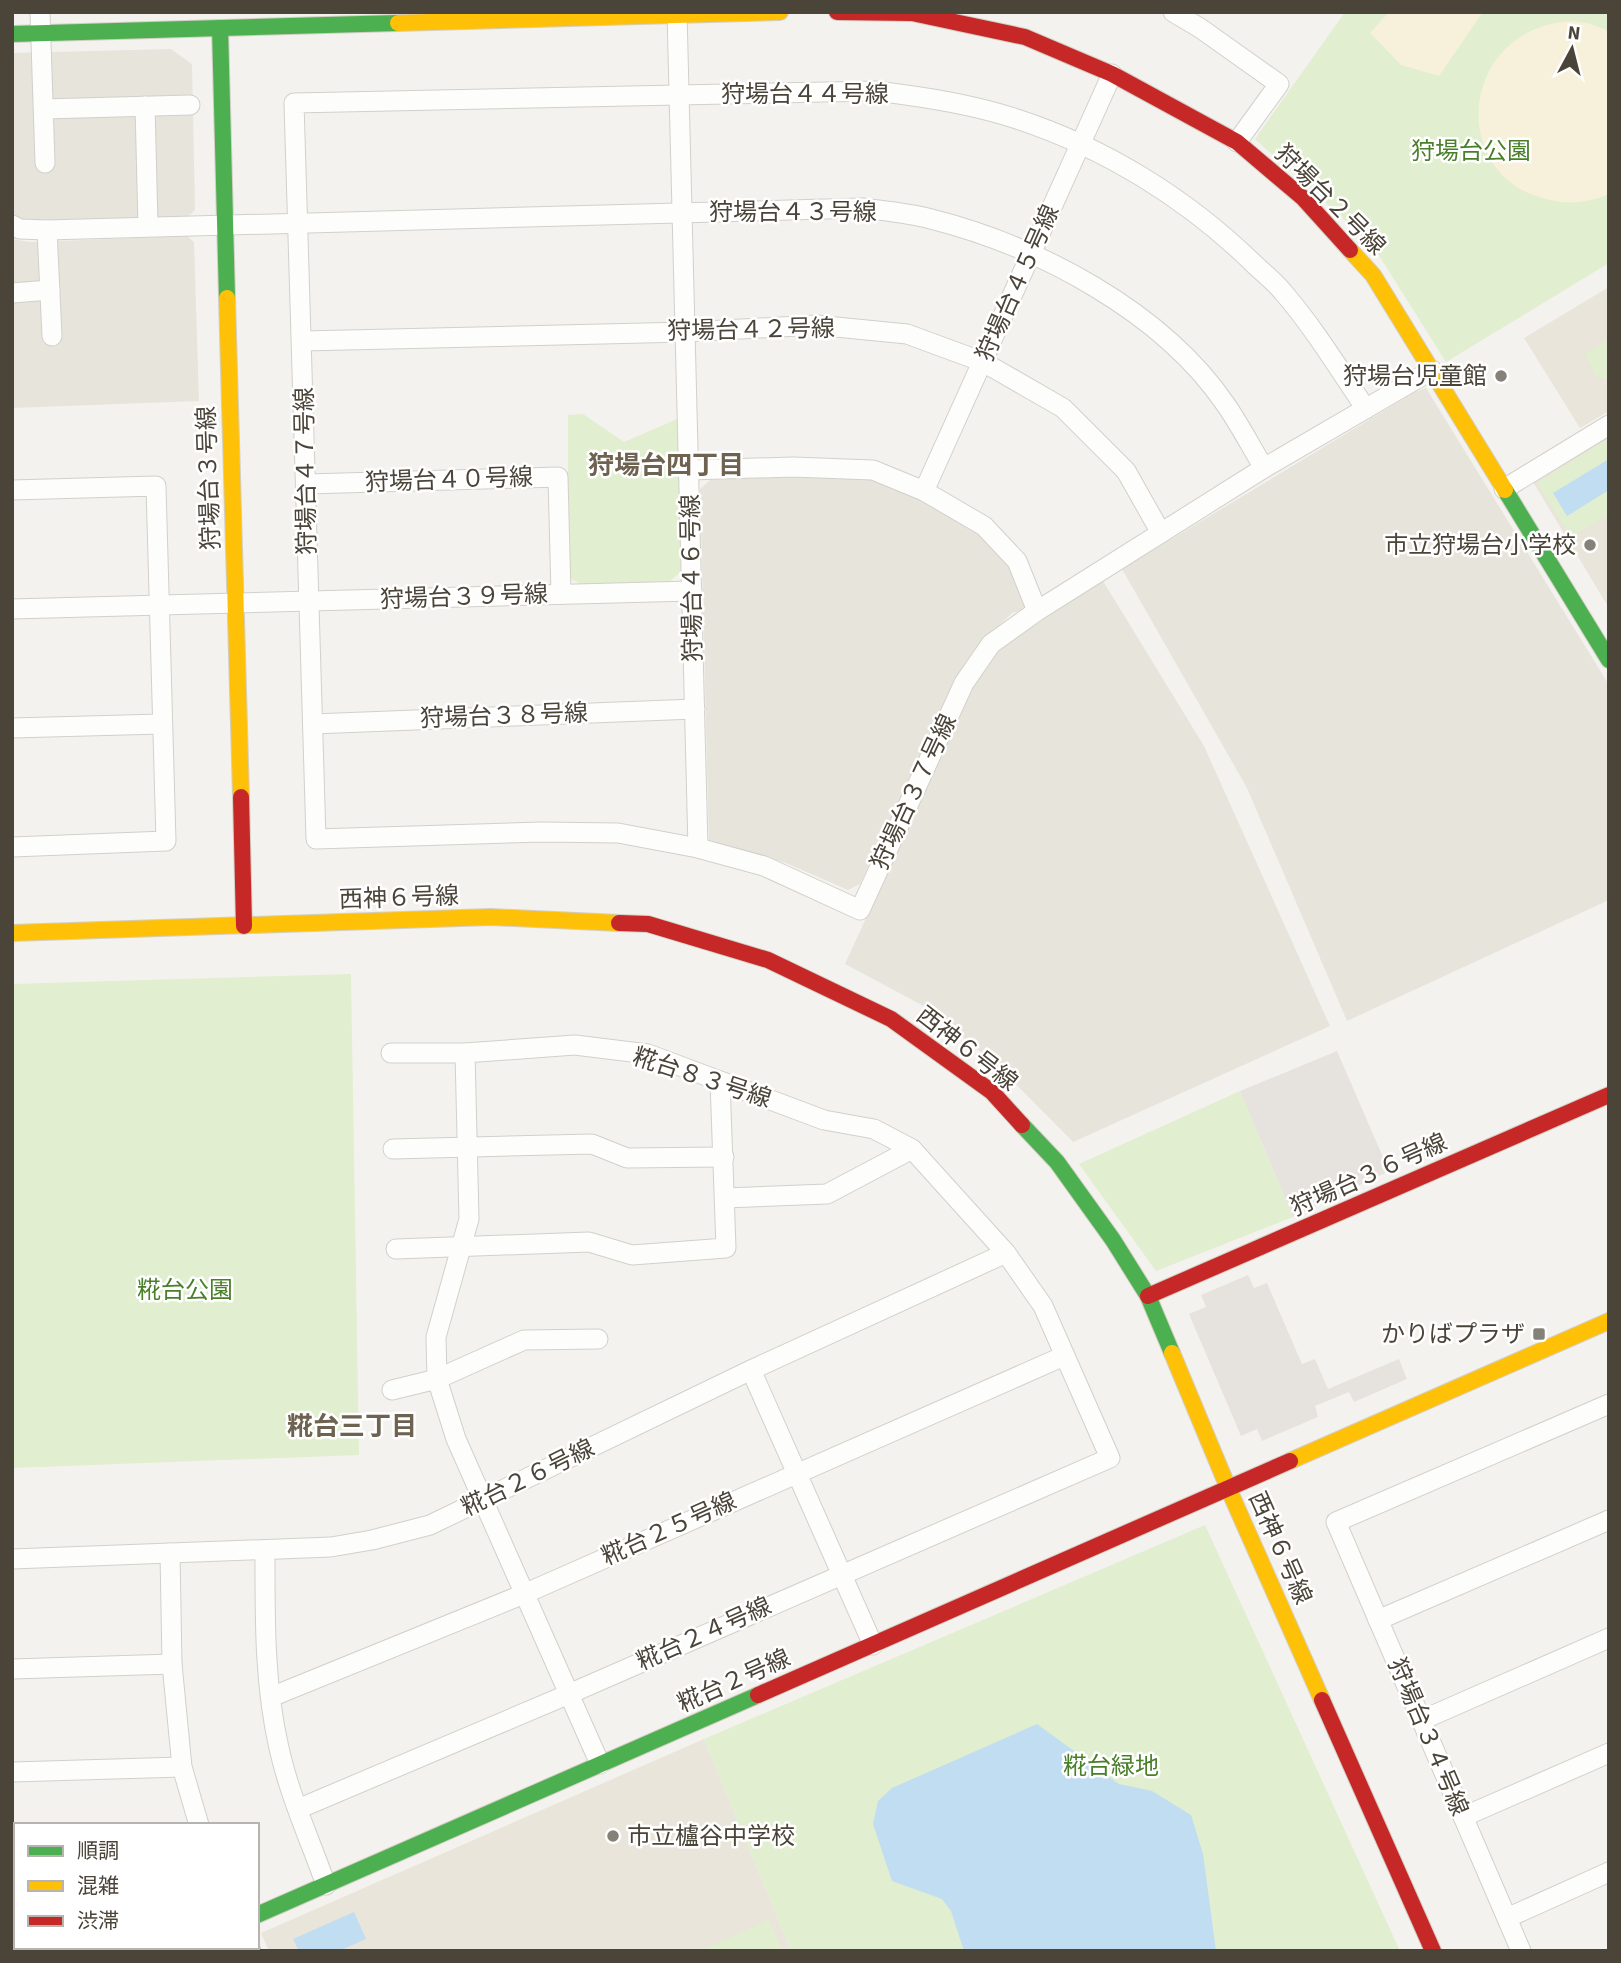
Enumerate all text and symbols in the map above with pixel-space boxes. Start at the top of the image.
north arrow [1537,14,1607,84]
text: N [1566,19,1582,48]
street label: 狩場台４４号線 [721,77,889,112]
park label: 狩場台公園 [1411,134,1531,169]
street label: 狩場台２号線 [1267,137,1393,263]
street label: 狩場台４３号線 [709,195,877,230]
street label: 狩場台４５号線 [968,199,1068,367]
street label: 狩場台４２号線 [667,311,835,349]
place label: 狩場台児童館 [1343,359,1487,394]
marker: 狩場台児童館 [1493,368,1509,384]
street label: 狩場台４７号線 [287,387,325,555]
street label: 狩場台３号線 [189,405,229,551]
district label: 狩場台四丁目 [588,447,744,484]
street label: 狩場台４０号線 [364,460,534,500]
street label: 狩場台４６号線 [673,494,711,662]
place label: 市立狩場台小学校 [1384,528,1576,563]
marker: 市立狩場台小学校 [1582,537,1598,553]
street label: 狩場台３９号線 [379,577,549,617]
street label: 狩場台３８号線 [419,696,589,736]
street label: 狩場台３７号線 [863,708,965,876]
street label: 西神６号線 [338,878,460,918]
street label: 西神６号線 [909,998,1025,1100]
street label: 糀台８３号線 [628,1039,776,1117]
street label: 狩場台３６号線 [1285,1125,1453,1225]
park label: 糀台公園 [137,1273,233,1308]
place label: かりばプラザ [1381,1317,1525,1352]
marker: かりばプラザ [1531,1326,1547,1342]
district label: 糀台三丁目 [287,1408,417,1445]
street label: 糀台２６号線 [456,1431,600,1525]
street label: 糀台２５号線 [596,1484,742,1574]
street label: 西神６号線 [1240,1486,1320,1610]
street label: 糀台２４号線 [631,1589,777,1679]
street label: 糀台２号線 [672,1641,796,1721]
street label: 狩場台３４号線 [1379,1653,1477,1821]
park label: 糀台緑地 [1063,1749,1159,1784]
place label: 市立櫨谷中学校 [627,1819,795,1854]
legend [14,1823,259,1949]
marker: 市立櫨谷中学校 [605,1828,621,1844]
text: 順調 [77,1836,119,1866]
text: 混雑 [77,1871,119,1901]
text: 渋滞 [77,1906,119,1936]

